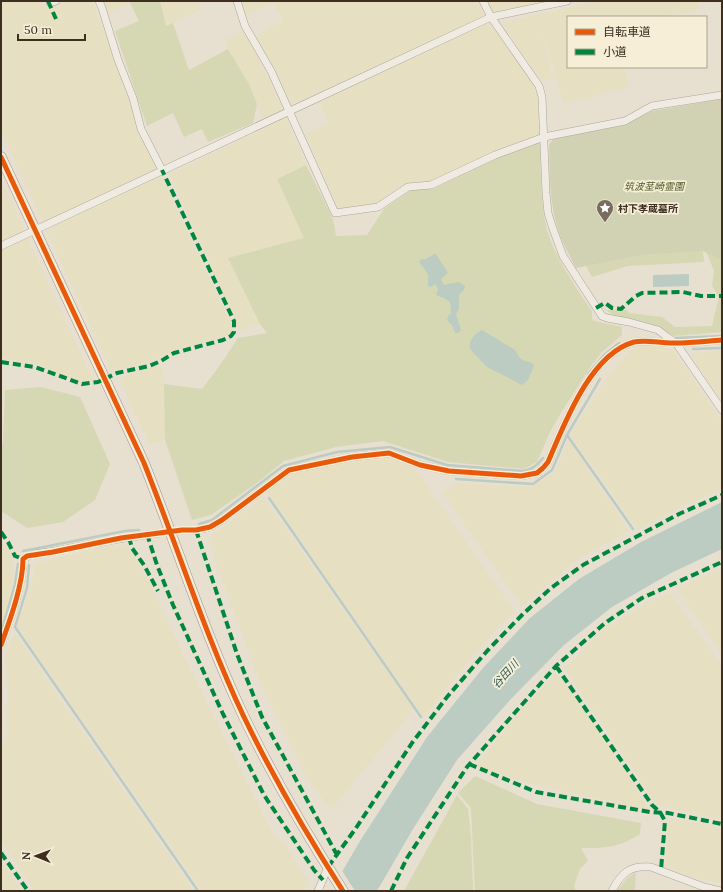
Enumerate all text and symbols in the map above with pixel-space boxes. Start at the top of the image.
scale bar [18,16,85,42]
legend [567,16,707,68]
text: 50 m [24,22,52,37]
text: 自転車道 [603,24,651,39]
text: 小道 [603,44,627,59]
park label: 筑波茎崎霊園 [624,180,686,193]
place icon: 村下孝蔵墓所 [595,198,615,223]
place label: 村下孝蔵墓所 [618,202,678,215]
water label: 谷田川 [489,656,522,691]
north arrow [16,836,56,876]
text: N [19,851,33,860]

